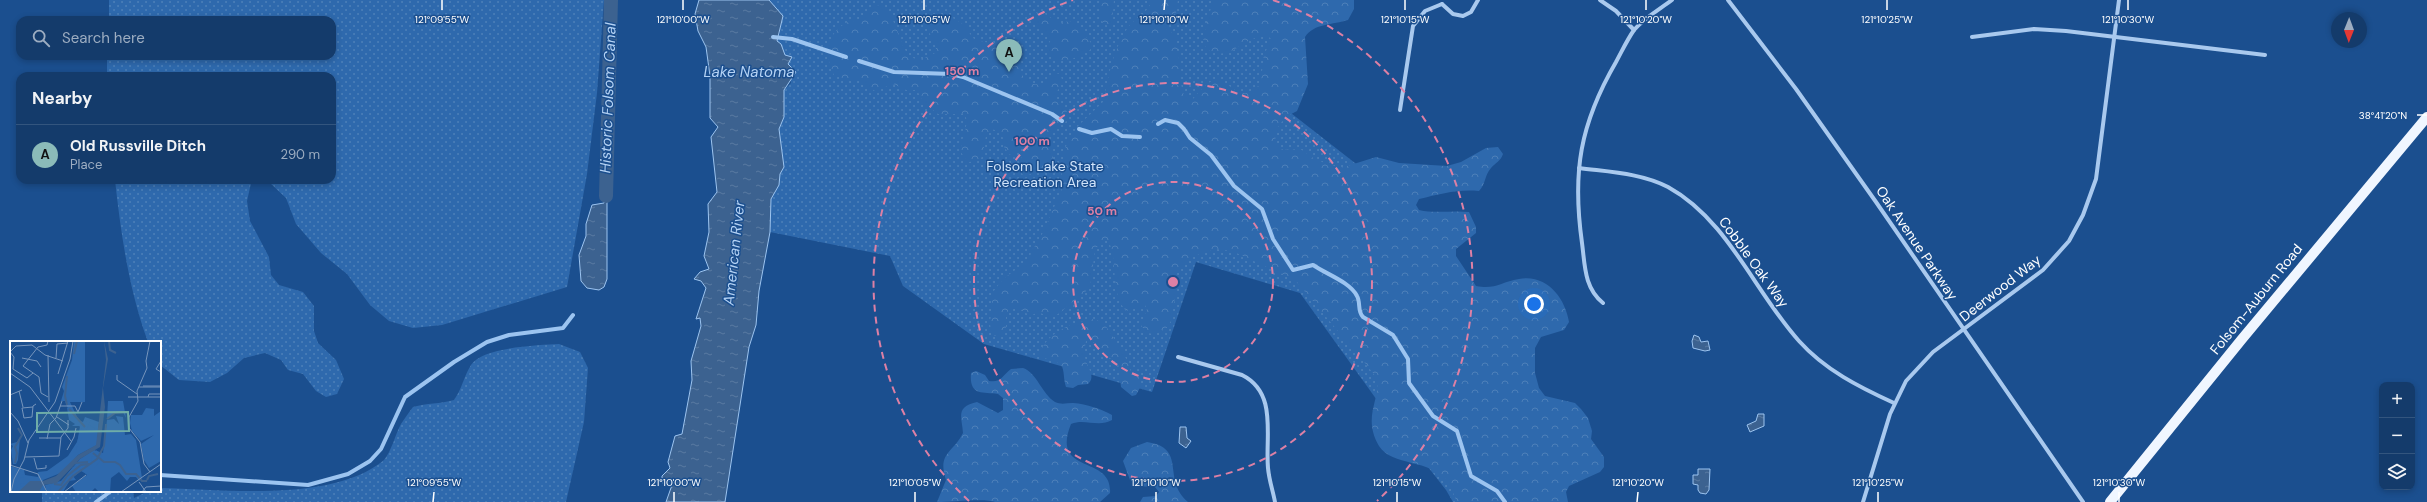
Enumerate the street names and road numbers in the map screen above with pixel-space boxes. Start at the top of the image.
street label: Oak Avenue Parkway [1872,182,1962,304]
street label: Cobble Oak Way [1715,213,1793,311]
street label: Folsom-Auburn Road [2206,240,2306,358]
street label: Deerwood Way [1956,251,2044,325]

